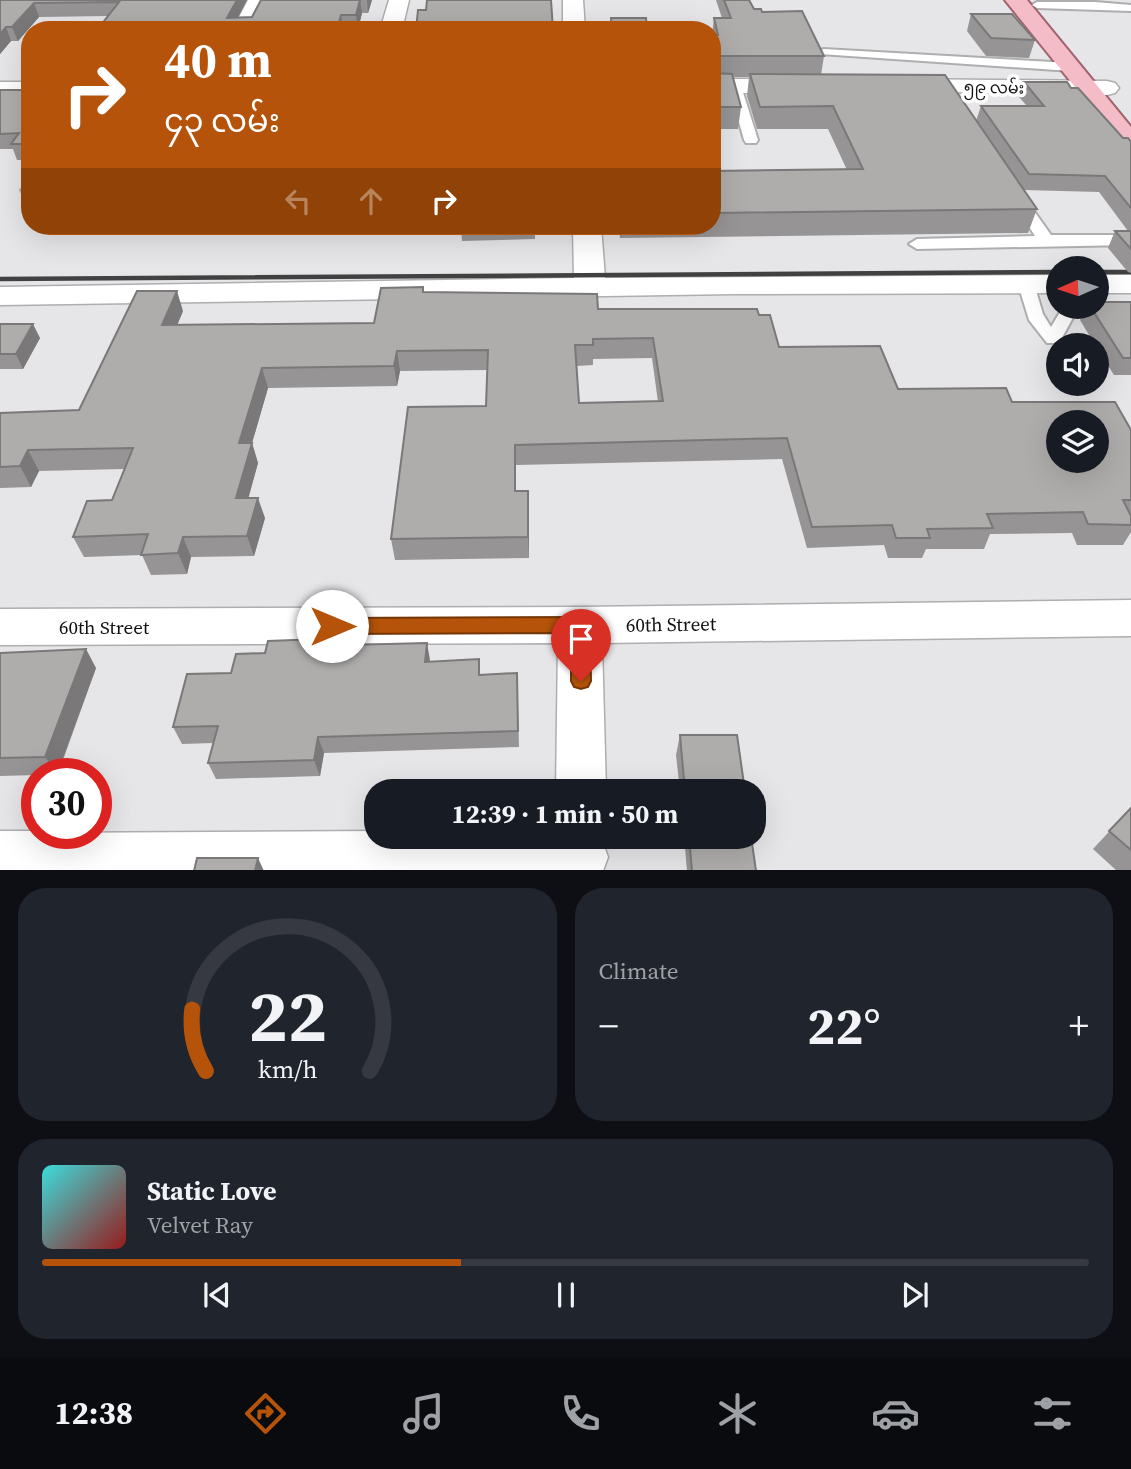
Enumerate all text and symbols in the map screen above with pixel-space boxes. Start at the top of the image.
text: 40 m [164,26,272,93]
icon: right [49,49,140,140]
street label: ၅၉ လမ်း [964,75,1024,102]
text: ၄၃ လမ်း [164,99,280,143]
icon: left [279,182,317,220]
icon: ahead [352,182,390,220]
icon: right [425,182,463,220]
north arrow [1046,256,1110,318]
map controls [1046,256,1109,473]
button: sound [1046,333,1109,396]
button: layers [1046,410,1109,473]
position arrow [295,589,369,663]
pin [551,609,611,681]
street label: 60th Street [626,610,717,638]
street label: 60th Street [59,614,150,640]
icon: arrive [562,620,600,658]
speed limit sign: 30 [21,758,112,849]
text: 12:39 · 1 min · 50 m [452,796,678,832]
text: Climate [599,955,678,987]
text: 22 [248,966,327,1065]
text: 22° [807,990,880,1061]
text: − [599,1000,619,1052]
text: + [1069,1000,1089,1052]
text: km/h [257,1051,317,1085]
text: Static Love [147,1173,276,1209]
text: Velvet Ray [147,1209,253,1241]
icon: previous [198,1276,236,1314]
icon: pause [547,1276,585,1314]
icon: next [896,1276,934,1314]
icon: directions [241,1389,290,1438]
icon: music [399,1389,448,1438]
icon: phone [556,1389,605,1438]
icon: climate [713,1389,762,1438]
icon: car [871,1389,920,1438]
icon: filters [1028,1389,1077,1438]
text: 12:38 [54,1391,133,1435]

